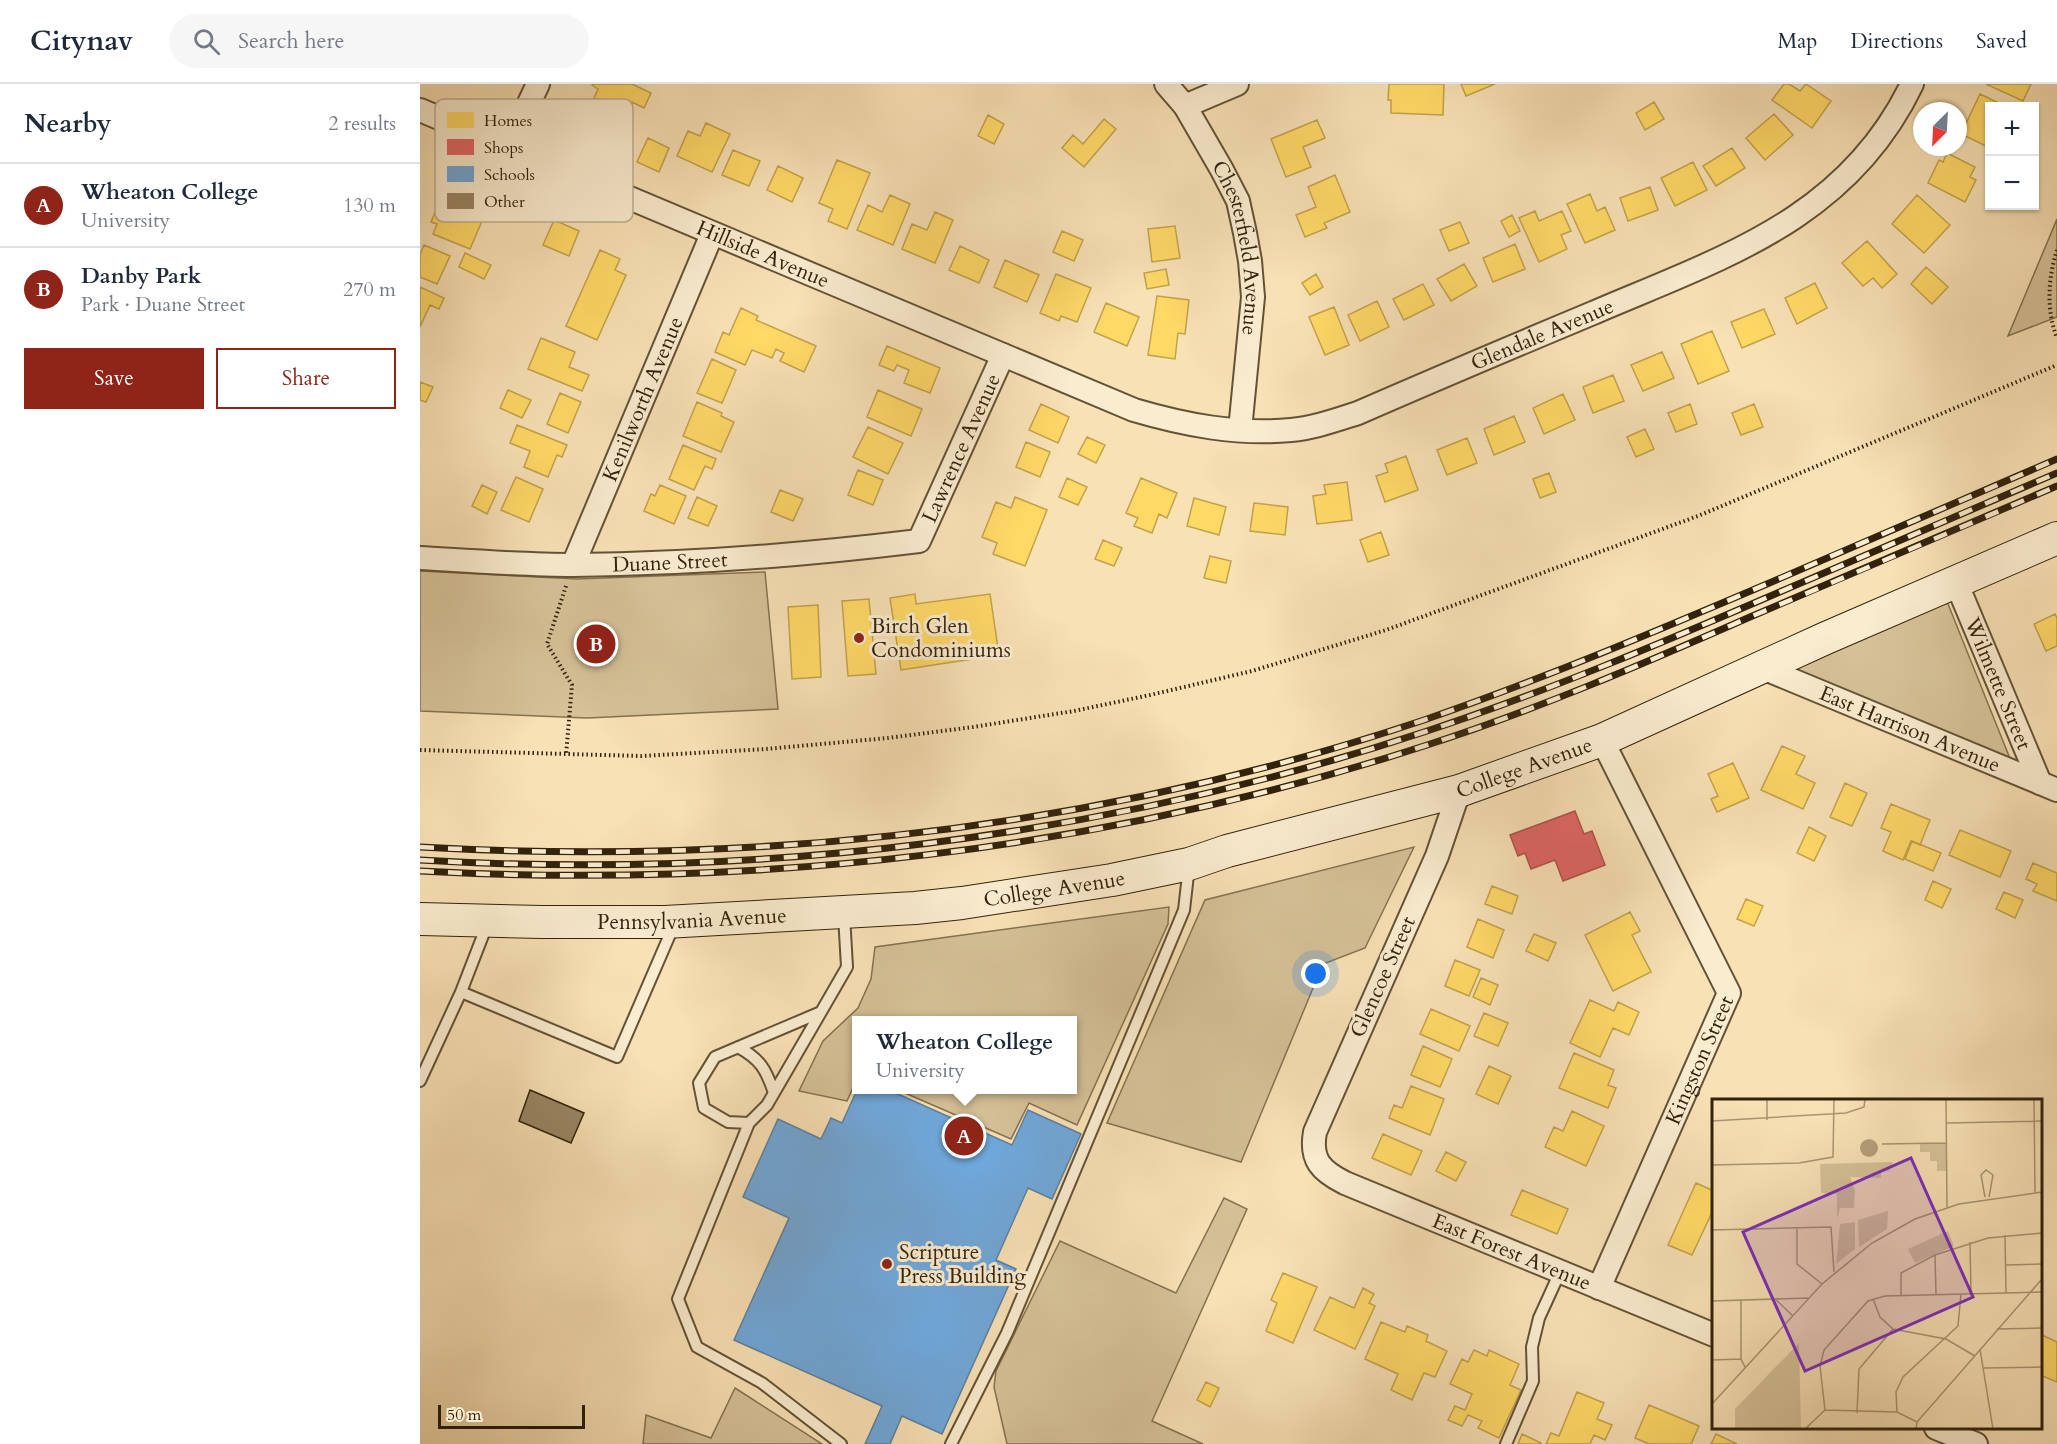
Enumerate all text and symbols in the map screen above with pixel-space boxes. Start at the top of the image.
search box [169,14,589,68]
text: Citynav [30,22,133,60]
icon: search [190,25,223,58]
text: Search here [238,26,345,56]
text: Map [1777,27,1817,56]
text: Directions [1850,27,1943,56]
text: Saved [1976,27,2027,56]
legend [435,99,633,222]
north arrow [1913,102,1967,156]
map controls [1985,102,2039,210]
button: + [1985,102,2039,156]
text: Nearby [24,106,112,141]
text: 2 results [328,110,396,137]
text: Homes [484,110,532,132]
text: Shops [484,137,523,159]
street label: Chesterfield Avenue [1205,155,1268,337]
button: − [1985,156,2039,210]
text: Schools [484,164,535,186]
text: Wheaton College [81,177,258,207]
text: Other [484,191,525,213]
text: A [36,192,51,219]
text: 130 m [343,192,396,219]
text: University [81,207,170,234]
street label: Hillside Avenue [692,213,834,295]
text: Danby Park [81,261,202,291]
text: B [36,276,51,303]
text: 270 m [343,276,396,303]
text: Park · Duane Street [81,291,245,318]
street label: Glendale Avenue [1466,291,1618,377]
street label: Kenilworth Avenue [595,312,690,486]
button: Save [24,348,204,409]
button: Share [216,348,396,409]
street label: Lawrence Avenue [915,369,1007,527]
street label: Duane Street [612,545,729,579]
place label: Birch Glen Condominiums [871,612,1011,665]
street label: Wilmette Street [1958,612,2039,754]
pin: B [576,622,615,666]
marker: Birch Glen Condominiums [852,631,866,645]
street label: East Harrison Avenue [1815,678,2005,779]
street label: College Avenue [1452,730,1596,805]
street label: College Avenue [981,863,1128,914]
street label: Pennsylvania Avenue [597,901,787,937]
street label: Glencoe Street [1343,911,1423,1042]
your location [1301,959,1330,988]
street label: Kingston Street [1658,991,1741,1129]
popup [852,1016,1077,1094]
text: Wheaton College [876,1027,1053,1057]
text: University [876,1057,965,1084]
inset map [1712,1099,2042,1429]
pin: A [944,1114,984,1158]
street label: East Forest Avenue [1428,1206,1596,1297]
place label: Scripture Press Building [899,1238,1026,1291]
marker: Scripture Press Building [880,1257,894,1271]
scale bar [438,1402,585,1430]
text: 50 m [447,1404,481,1426]

